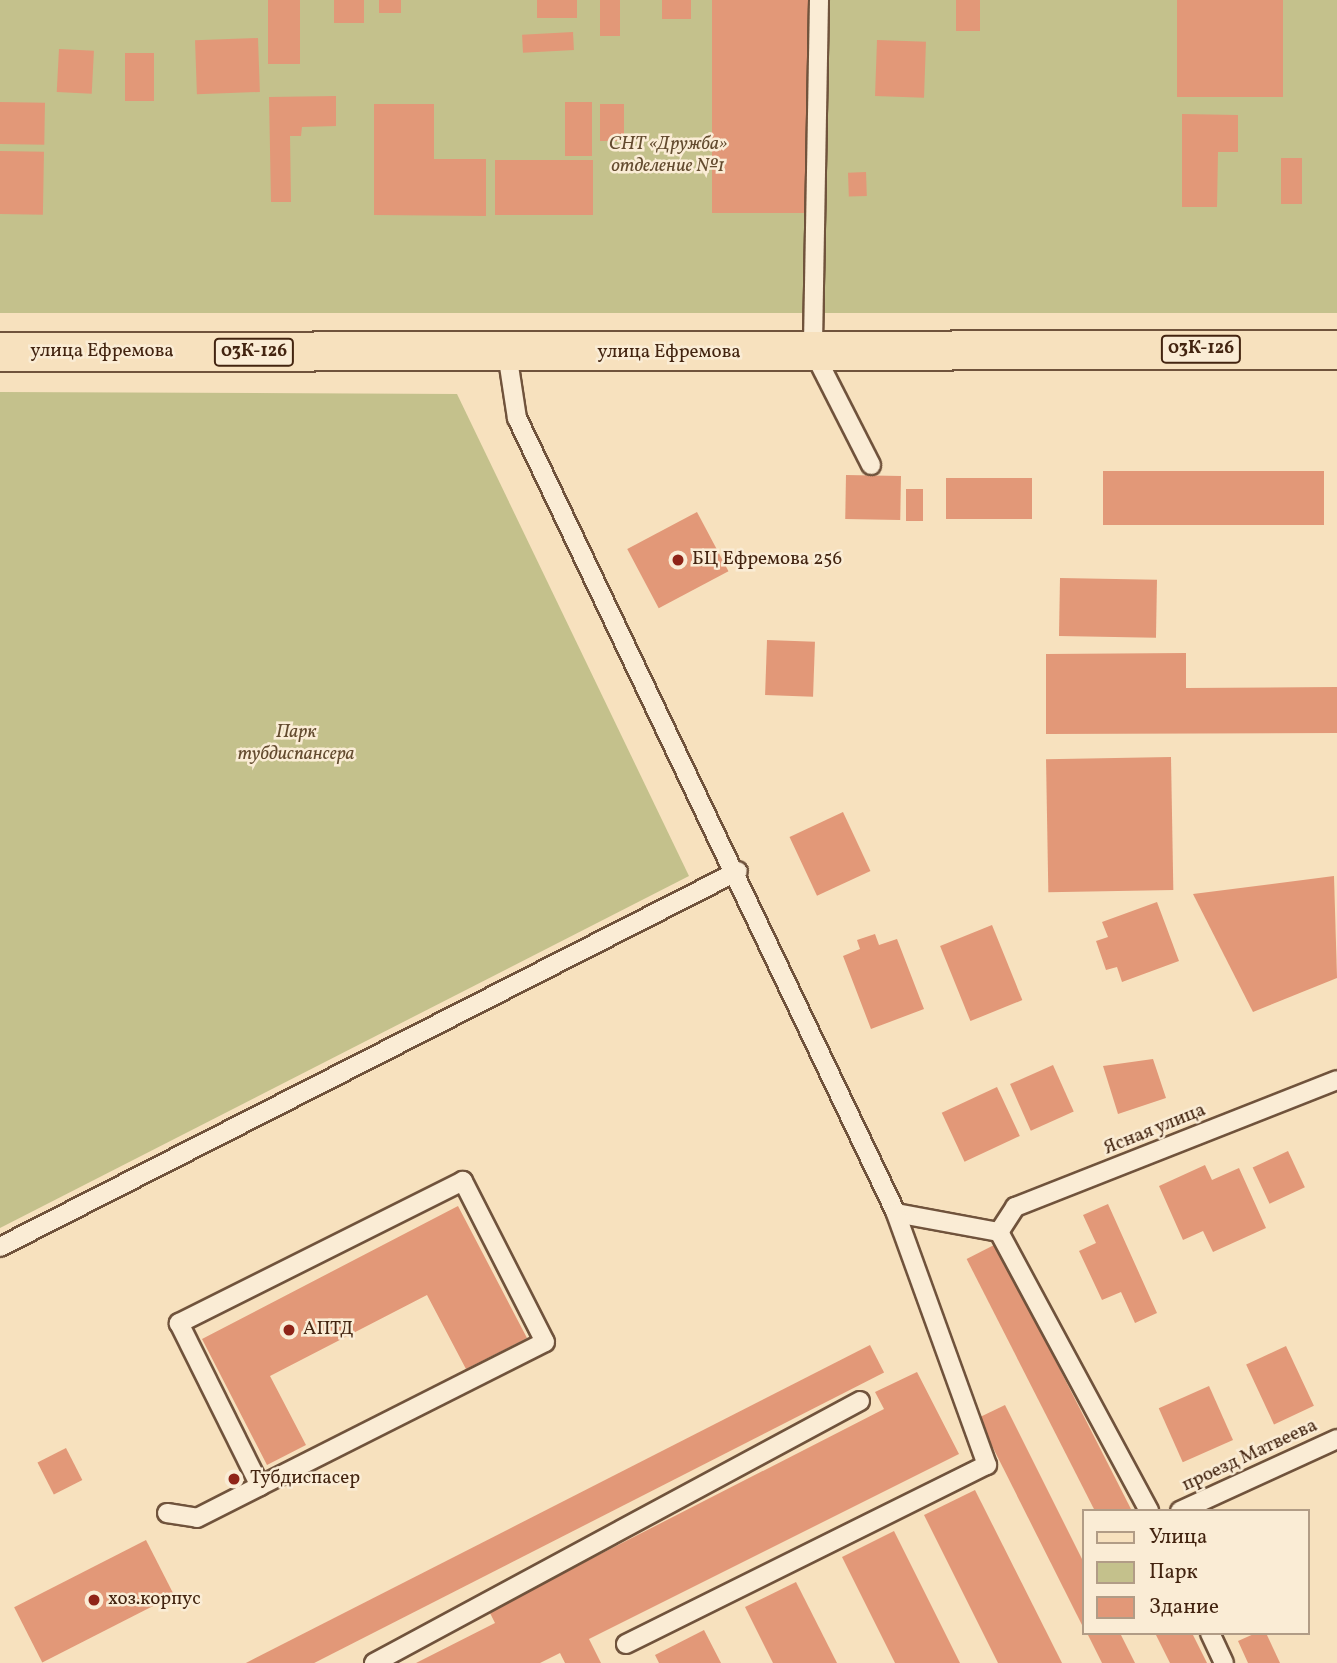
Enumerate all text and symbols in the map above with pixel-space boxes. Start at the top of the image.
park label: СНТ «Дружба» отделение №1 [609,134,727,178]
road number: 03К-126 [1161,334,1241,363]
road number: 03К-126 [214,338,294,366]
street label: улица Ефремова [30,341,174,363]
street label: улица Ефремова [597,342,741,364]
place label: БЦ Ефремова 256 [692,549,842,571]
marker: БЦ Ефремова 256 [670,552,686,568]
park label: Парк тубдиспансера [238,722,354,766]
street label: Ясная улица [1100,1099,1210,1161]
place label: АПТД [303,1319,354,1341]
marker: АПТД [281,1322,297,1338]
street label: проезд Матвеева [1179,1415,1321,1497]
place label: Тубдиспасер [250,1468,360,1490]
marker: Тубдиспасер [224,1469,244,1489]
legend [1082,1509,1309,1635]
text: Улица [1149,1523,1207,1552]
text: Парк [1149,1558,1198,1587]
place label: хоз.корпус [108,1589,201,1611]
marker: хоз.корпус [86,1592,102,1608]
text: Здание [1149,1593,1219,1622]

